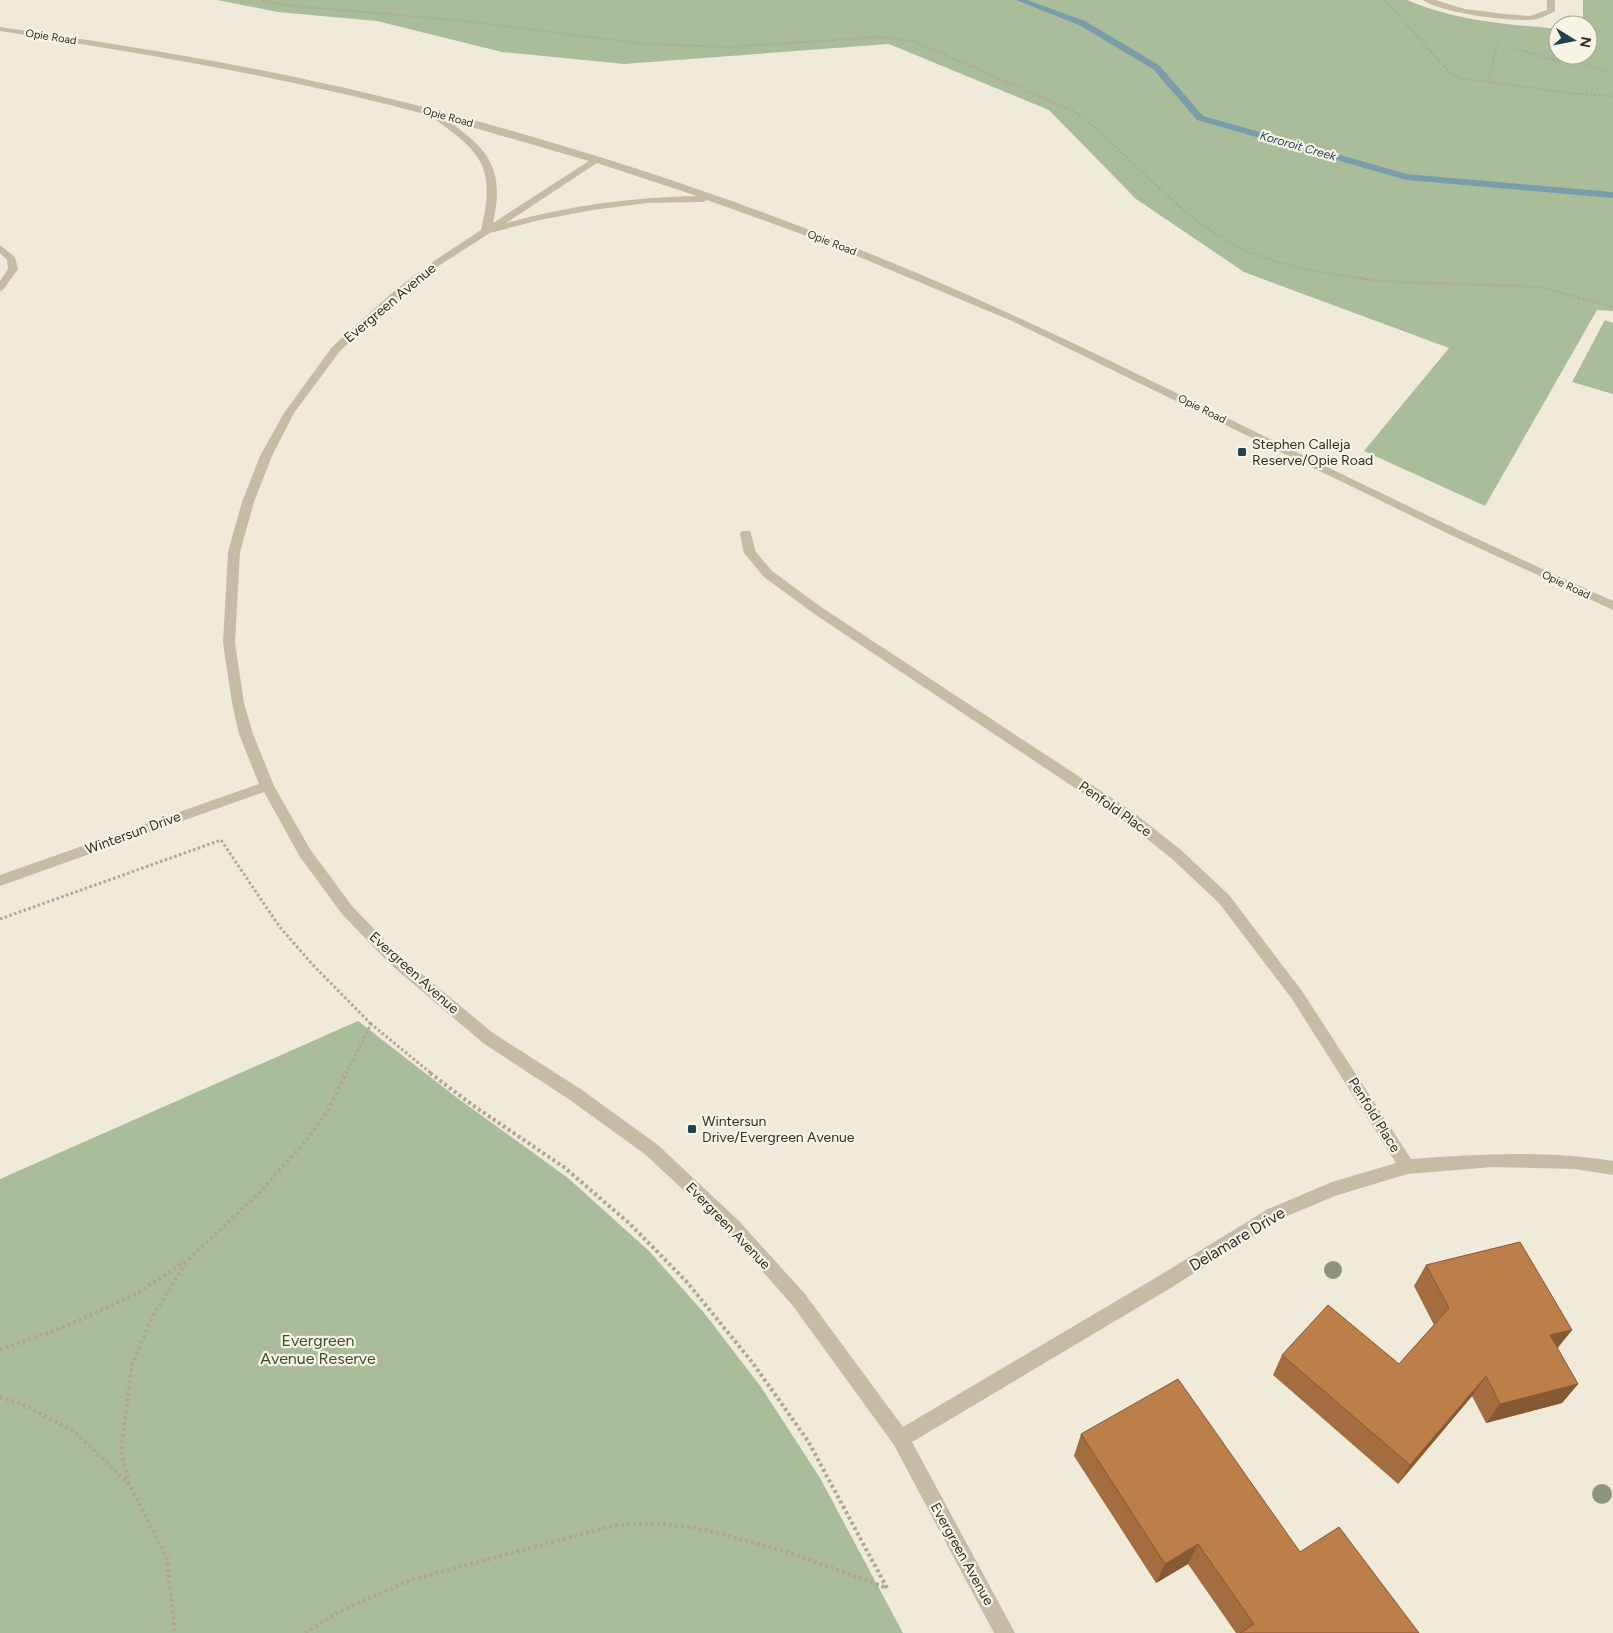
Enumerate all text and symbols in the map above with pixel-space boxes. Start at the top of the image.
north arrow [1548,15,1598,65]
street label: Opie Road [24,27,78,47]
text: N [1576,35,1595,49]
street label: Opie Road [421,104,475,130]
water label: Kororoit Creek [1258,128,1339,164]
street label: Opie Road [806,228,858,258]
street label: Evergreen Avenue [341,259,440,346]
street label: Opie Road [1176,392,1228,426]
place label: Stephen Calleja Reserve/Opie Road [1252,436,1373,469]
marker: Stephen Calleja Reserve/Opie Road [1236,446,1248,458]
street label: Opie Road [1540,568,1592,602]
street label: Penfold Place [1075,778,1155,841]
street label: Wintersun Drive [83,808,183,858]
street label: Evergreen Avenue [366,928,463,1018]
street label: Penfold Place [1344,1074,1404,1156]
place label: Wintersun Drive/Evergreen Avenue [702,1113,855,1146]
marker: Wintersun Drive/Evergreen Avenue [686,1123,698,1135]
street label: Evergreen Avenue [682,1179,774,1273]
street label: Delamare Drive [1186,1203,1289,1275]
park label: Evergreen Avenue Reserve [260,1331,376,1368]
street label: Evergreen Avenue [927,1500,997,1609]

